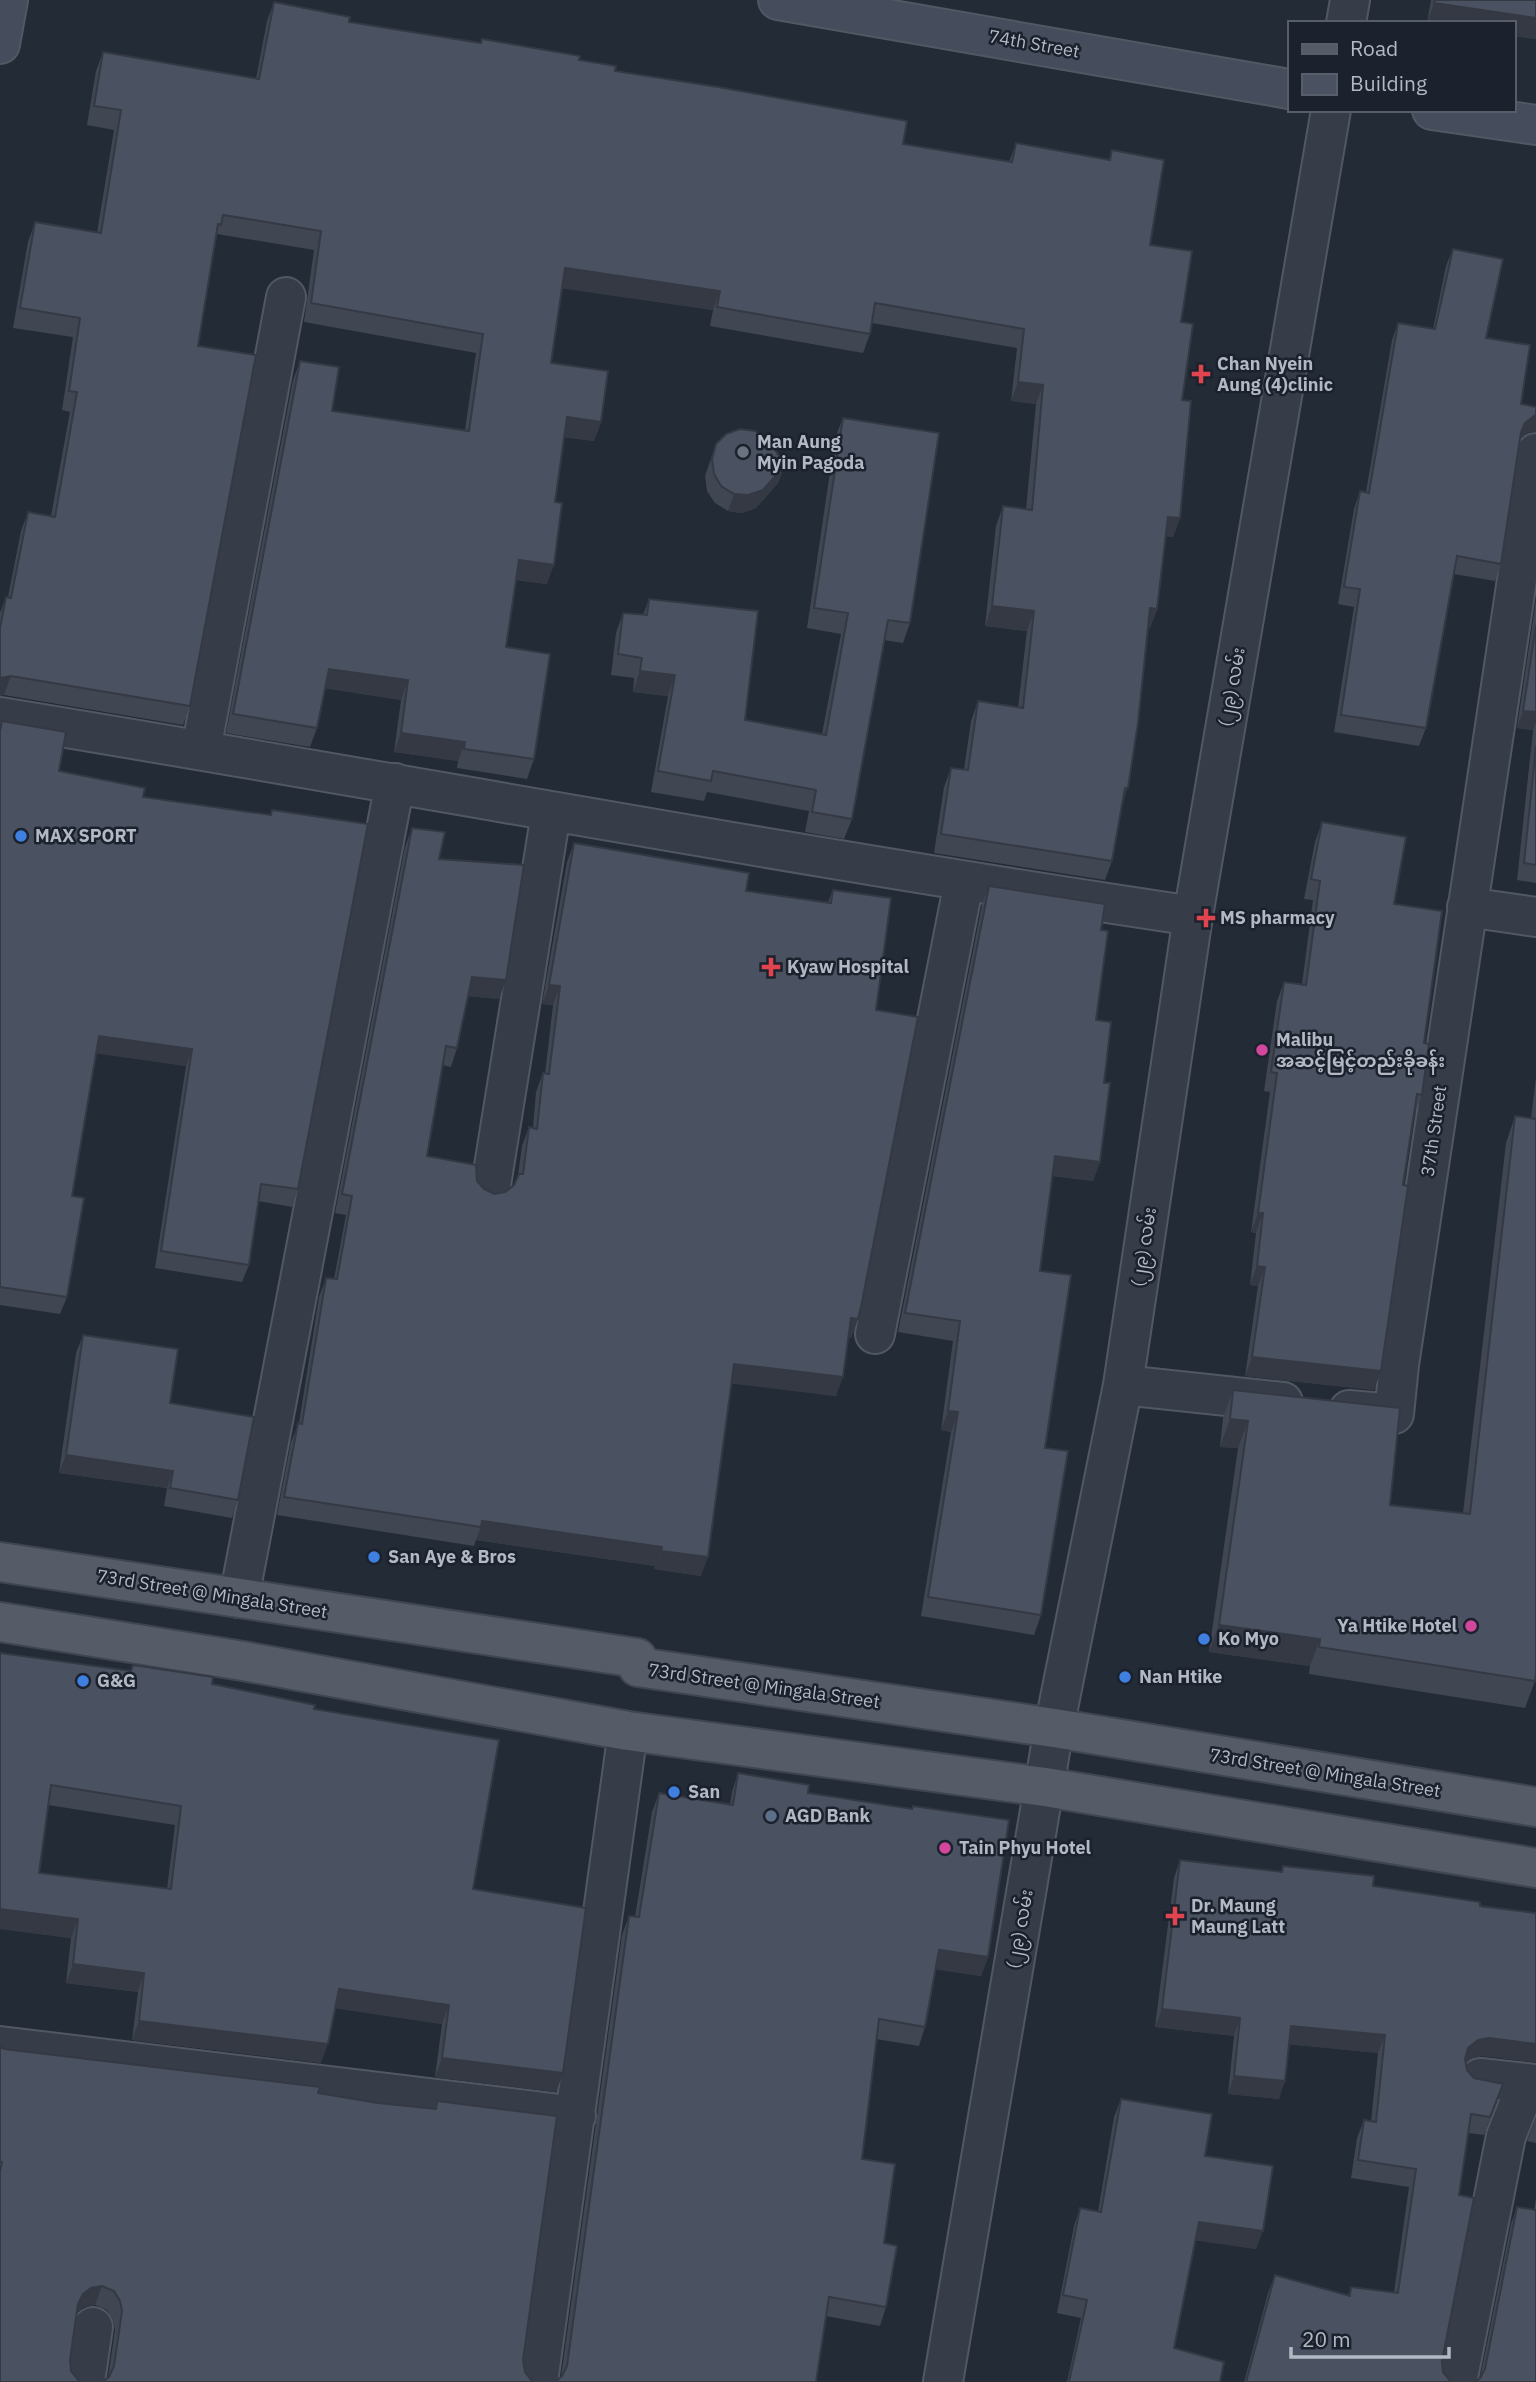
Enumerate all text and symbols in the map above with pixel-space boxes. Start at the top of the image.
legend [1288,21,1515,112]
street label: 74th Street [987,24,1081,63]
text: Road [1350,34,1398,62]
text: Building [1350,69,1427,97]
place label: Chan Nyein Aung (4)clinic [1217,352,1333,396]
marker: Chan Nyein Aung (4)clinic [1191,364,1211,384]
place label: Man Aung Myin Pagoda [757,430,864,474]
marker: Man Aung Myin Pagoda [735,444,751,460]
street label: (၂၉) လမ်း [1212,645,1254,729]
place label: MAX SPORT [35,824,137,847]
marker: MAX SPORT [13,828,29,844]
place label: MS pharmacy [1220,906,1335,929]
marker: MS pharmacy [1198,910,1214,926]
place label: Kyaw Hospital [787,955,910,978]
marker: Kyaw Hospital [761,957,781,977]
place label: Malibu အဆင့်မြင့်တည်းခိုခန်း [1276,1028,1445,1075]
marker: Malibu အဆင့်မြင့်တည်းခိုခန်း [1254,1042,1270,1058]
street label: 37th Street [1416,1084,1451,1178]
street label: (၂၉) လမ်း [1125,1205,1165,1289]
place label: San Aye & Bros [388,1545,516,1568]
marker: San Aye & Bros [366,1549,382,1565]
street label: 73rd Street @ Mingala Street [95,1564,329,1623]
place label: Ya Htike Hotel [1337,1614,1458,1637]
marker: Ya Htike Hotel [1463,1618,1479,1634]
place label: Ko Myo [1218,1627,1279,1650]
marker: Ko Myo [1196,1631,1212,1647]
street label: 73rd Street @ Mingala Street [647,1658,881,1713]
place label: Nan Htike [1139,1665,1222,1688]
place label: G&G [97,1669,136,1692]
marker: Nan Htike [1117,1669,1133,1685]
marker: G&G [75,1673,91,1689]
street label: 73rd Street @ Mingala Street [1208,1743,1442,1802]
place label: San [688,1780,720,1803]
marker: San [666,1784,682,1800]
place label: AGD Bank [785,1804,871,1827]
marker: AGD Bank [763,1808,779,1824]
place label: Tain Phyu Hotel [959,1836,1092,1859]
marker: Tain Phyu Hotel [937,1840,953,1856]
street label: (၂၉) လမ်း [1000,1887,1042,1971]
place label: Dr. Maung Maung Latt [1191,1894,1285,1938]
marker: Dr. Maung Maung Latt [1165,1906,1185,1926]
scale bar [1291,2316,1448,2360]
text: 20 m [1302,2325,1351,2353]

